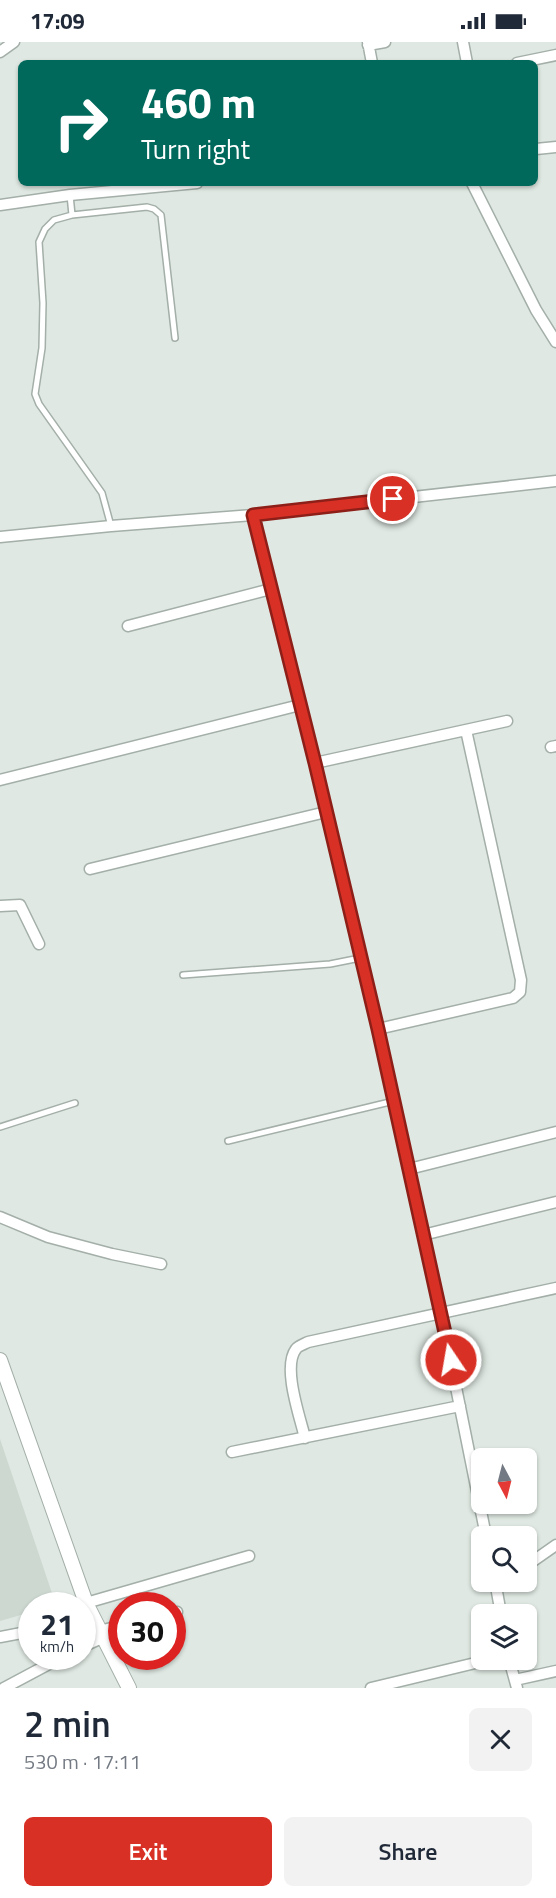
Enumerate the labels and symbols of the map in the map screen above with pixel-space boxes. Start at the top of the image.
pin [367,473,418,524]
position arrow [419,1328,483,1392]
north arrow [471,1448,537,1514]
speed limit sign: 30 [108,1592,186,1670]

